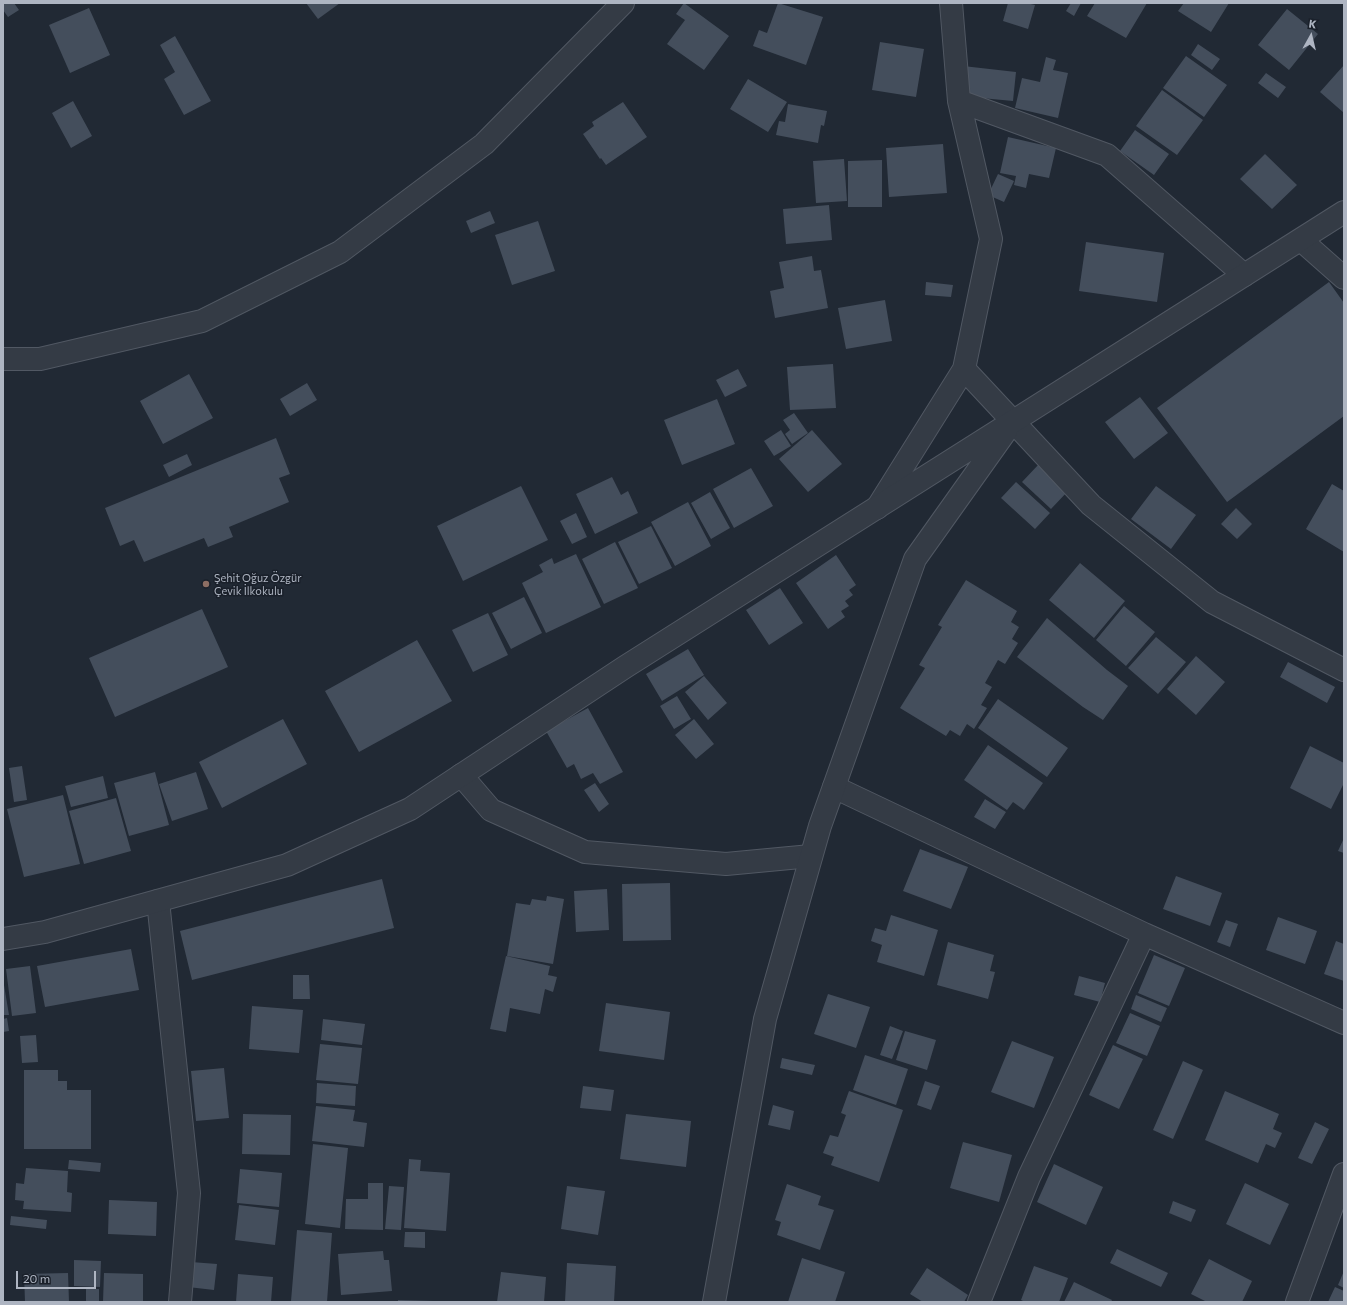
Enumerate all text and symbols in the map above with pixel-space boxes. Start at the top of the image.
north arrow [1291,16,1331,56]
text: K [1308,17,1317,31]
place label: Şehit Oğuz Özgür Çevik İlkokulu [214,571,302,597]
marker: Şehit Oğuz Özgür Çevik İlkokulu [201,579,211,589]
scale bar [18,1263,98,1289]
text: 20 m [23,1271,50,1285]

